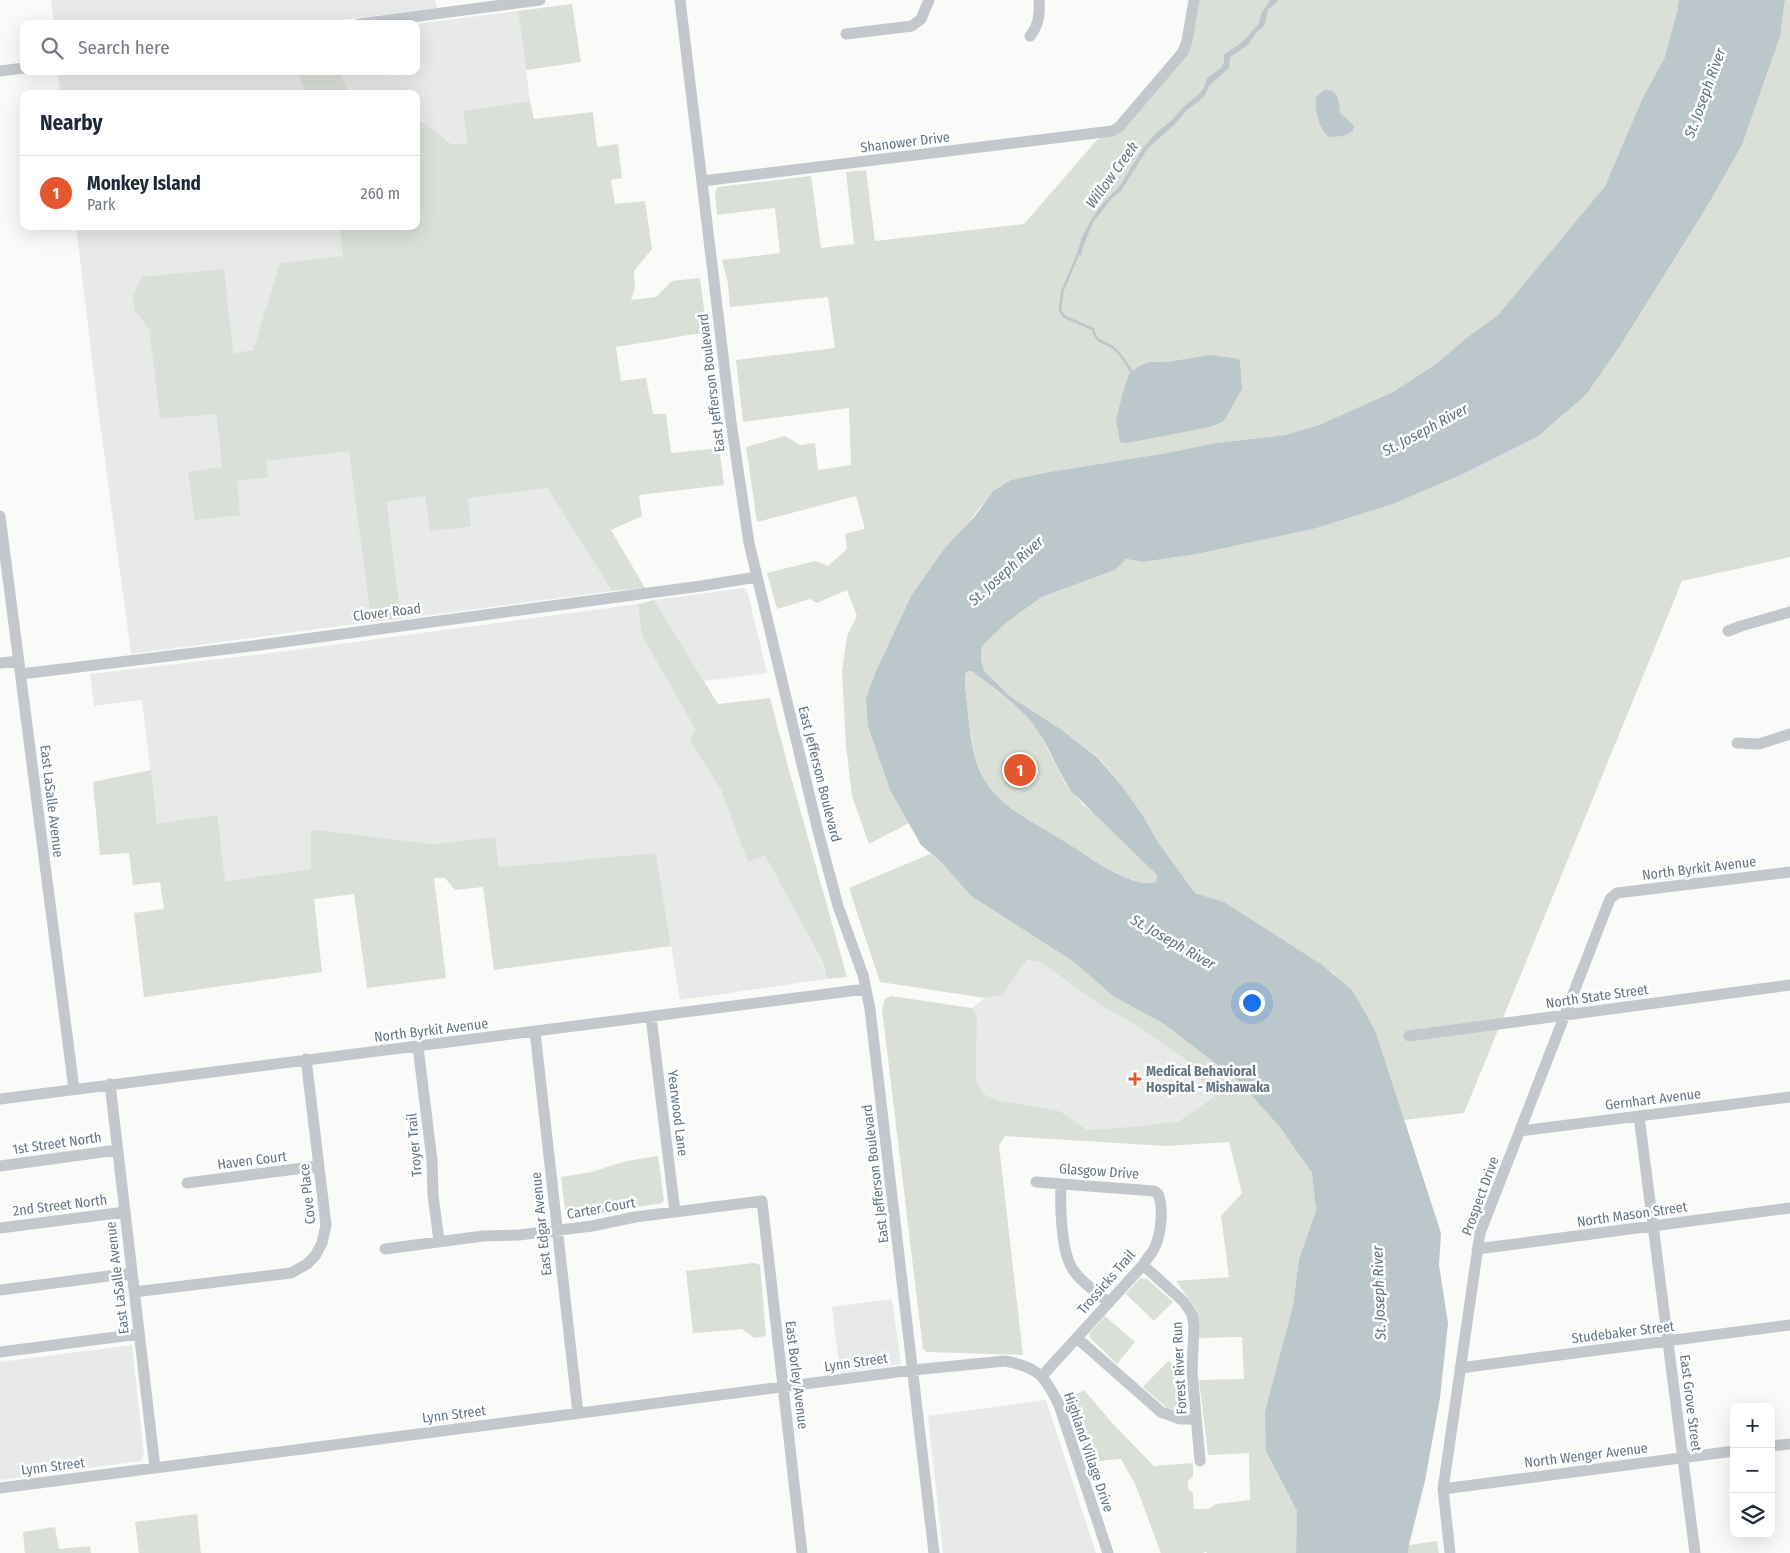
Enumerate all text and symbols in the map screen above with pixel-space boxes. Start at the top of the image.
search box [20,20,420,75]
icon: search [38,34,66,62]
text: Search here [78,36,170,59]
water label: St. Joseph River [1680,45,1730,141]
text: Nearby [40,110,102,136]
street label: Shanower Drive [859,129,951,156]
water label: Willow Creek [1082,138,1142,212]
text: Monkey Island [87,172,201,195]
text: 1 [53,184,59,203]
text: 260 m [361,184,400,203]
text: Park [87,195,115,214]
street label: East Jefferson Boulevard [695,313,728,453]
water label: St. Joseph River [1378,400,1472,461]
water label: St. Joseph River [964,532,1048,610]
street label: Clover Road [352,600,422,625]
street label: East Jefferson Boulevard [794,704,845,844]
street label: East LaSalle Avenue [36,744,67,858]
pin: 1 [1004,751,1036,789]
street label: North Byrkit Avenue [1641,853,1757,884]
water label: St. Joseph River [1127,910,1219,974]
street label: North State Street [1545,981,1650,1012]
your location [1239,990,1265,1016]
street label: North Byrkit Avenue [373,1015,489,1046]
place label: Medical Behavioral Hospital - Mishawaka [1146,1063,1270,1096]
street label: Yearwood Lane [664,1069,691,1157]
marker: Medical Behavioral Hospital - Mishawaka [1128,1072,1142,1086]
street label: Gernhart Avenue [1604,1085,1702,1114]
street label: East Jefferson Boulevard [859,1104,892,1244]
street label: Troyer Trail [403,1112,426,1177]
street label: 1st Street North [11,1129,103,1158]
street label: Haven Court [216,1148,288,1173]
street label: Prospect Drive [1458,1154,1503,1238]
street label: Glasgow Drive [1058,1160,1140,1183]
street label: Cove Place [296,1163,319,1225]
street label: East Edgar Avenue [528,1171,555,1277]
street label: 2nd Street North [12,1191,108,1220]
street label: Carter Court [566,1194,637,1223]
street label: North Mason Street [1576,1198,1689,1231]
street label: East LaSalle Avenue [102,1221,133,1335]
water label: St. Joseph River [1368,1245,1390,1342]
street label: Trossicks Trail [1074,1246,1139,1318]
street label: Studebaker Street [1571,1318,1676,1347]
street label: East Borley Avenue [781,1320,812,1430]
street label: Forest River Run [1169,1321,1190,1415]
street label: Lynn Street [823,1350,889,1375]
street label: East Grove Street [1676,1354,1705,1453]
street label: Highland Village Drive [1060,1390,1117,1514]
street label: Lynn Street [421,1402,487,1427]
map controls [1730,1403,1775,1538]
button: + [1730,1403,1775,1448]
street label: North Wenger Avenue [1523,1439,1649,1471]
button: − [1730,1448,1775,1493]
street label: Lynn Street [20,1454,86,1479]
button: layers [1730,1493,1775,1538]

